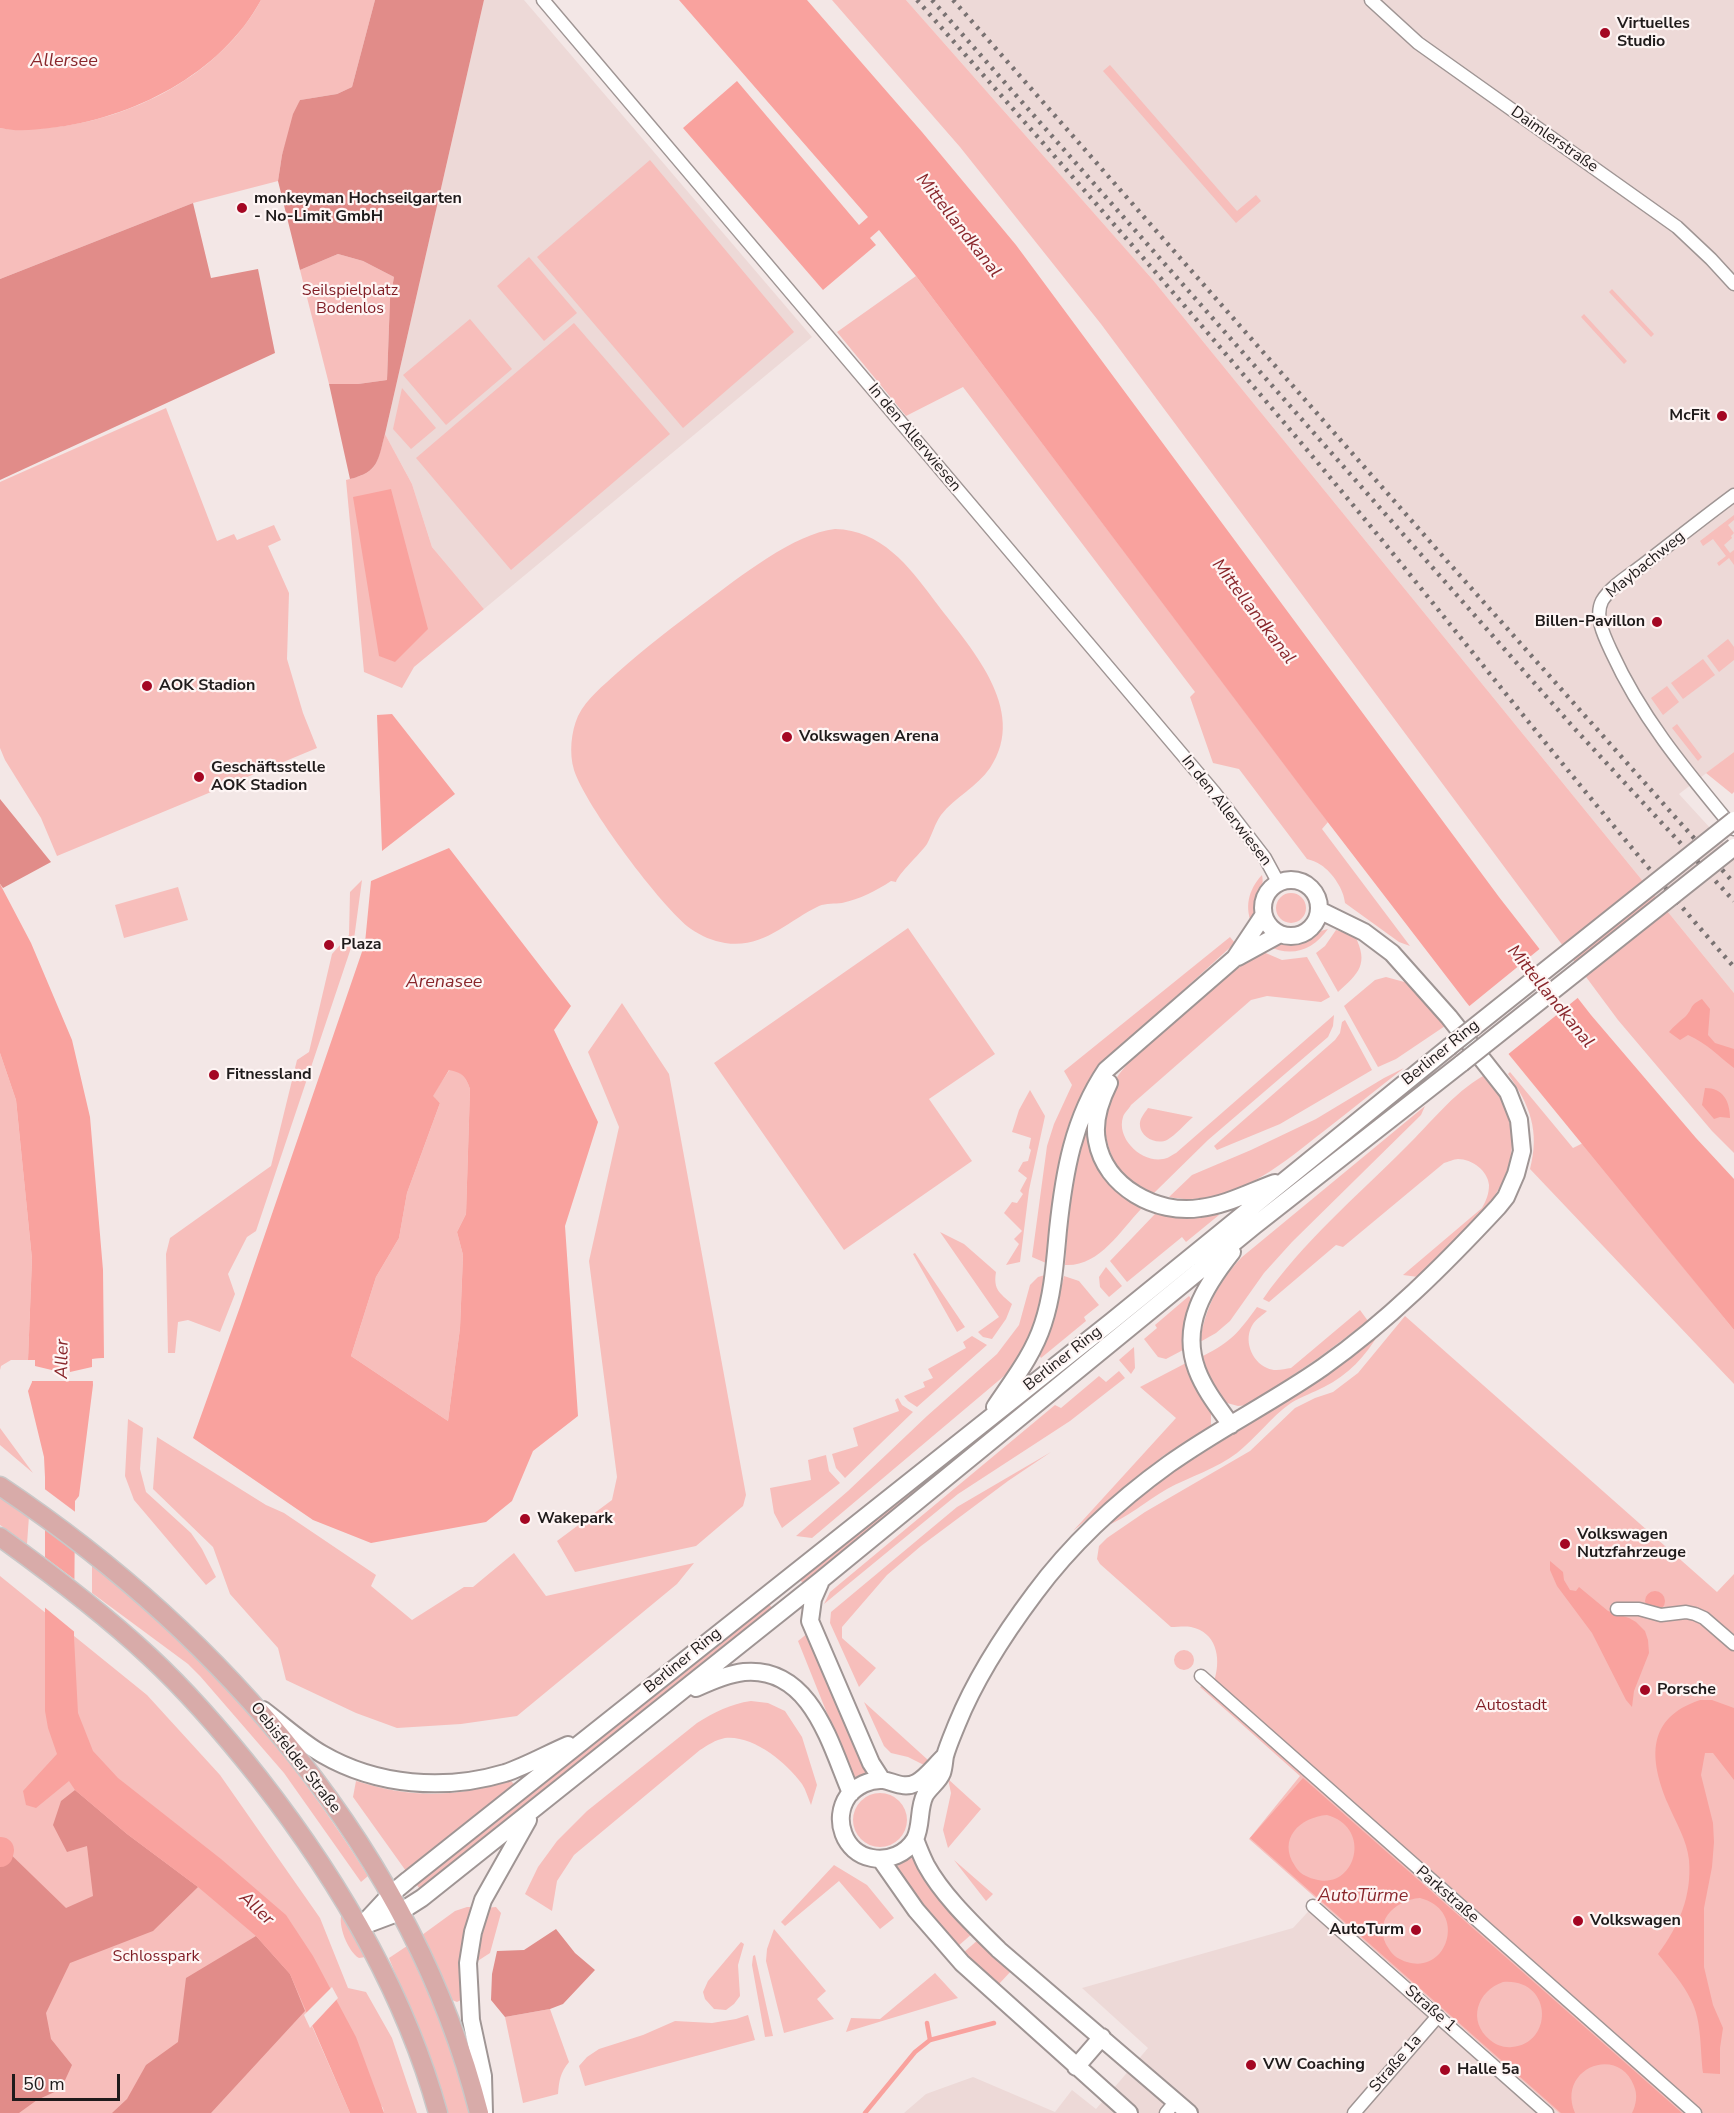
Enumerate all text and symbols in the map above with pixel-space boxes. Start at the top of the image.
place label: Virtuelles Studio [1617,14,1690,52]
marker: Virtuelles Studio [1598,26,1612,40]
water label: Allersee [30,51,98,73]
street label: Daimlerstraße [1507,103,1601,177]
water label: Mittellandkanal [911,170,1005,282]
place label: monkeyman Hochseilgarten - No-Limit GmbH [254,189,462,227]
marker: monkeyman Hochseilgarten - No-Limit GmbH [235,201,249,215]
park label: Seilspielplatz Bodenlos [302,281,398,319]
street label: In den Allerwiesen [863,380,965,496]
place label: McFit [1669,406,1710,426]
marker: McFit [1715,409,1729,423]
street label: Maybachweg [1603,527,1689,603]
water label: Mittellandkanal [1206,555,1300,669]
place label: Billen-Pavillon [1535,612,1645,632]
marker: Billen-Pavillon [1650,615,1664,629]
place label: AOK Stadion [159,676,255,696]
marker: AOK Stadion [140,679,154,693]
place label: Volkswagen Arena [799,727,939,747]
marker: Volkswagen Arena [780,730,794,744]
street label: In den Allerwiesen [1177,752,1275,870]
place label: Geschäftsstelle AOK Stadion [211,758,326,796]
marker: Geschäftsstelle AOK Stadion [192,770,206,784]
place label: Plaza [341,935,382,955]
marker: Plaza [322,938,336,952]
water label: Mittellandkanal [1502,941,1598,1053]
water label: Arenasee [406,972,482,994]
street label: Berliner Ring [1399,1016,1483,1090]
place label: Fitnessland [226,1065,312,1085]
marker: Fitnessland [207,1068,221,1082]
street label: Berliner Ring [1020,1323,1106,1395]
water label: Aller [52,1339,74,1379]
place label: Wakepark [537,1509,613,1529]
marker: Wakepark [518,1512,532,1526]
place label: Volkswagen Nutzfahrzeuge [1577,1525,1686,1563]
marker: Volkswagen Nutzfahrzeuge [1558,1537,1572,1551]
street label: Berliner Ring [641,1624,725,1698]
place label: Porsche [1657,1680,1716,1700]
marker: Porsche [1638,1683,1652,1697]
park label: Autostadt [1475,1696,1547,1716]
street label: Oebisfelder Straße [246,1699,344,1817]
street label: Parkstraße [1411,1862,1483,1928]
water label: AutoTürme [1318,1886,1408,1908]
water label: Aller [234,1888,278,1930]
place label: Volkswagen [1590,1911,1681,1931]
marker: Volkswagen [1571,1914,1585,1928]
place label: AutoTurm [1329,1920,1404,1940]
marker: AutoTurm [1409,1923,1423,1937]
park label: Schlosspark [113,1947,199,1967]
street label: Straße 1 [1400,1982,1460,2036]
street label: Straße 1a [1366,2031,1426,2097]
place label: VW Coaching [1263,2055,1365,2075]
marker: VW Coaching [1244,2058,1258,2072]
place label: Halle 5a [1457,2060,1520,2080]
scale bar [15,2062,123,2100]
marker: Halle 5a [1438,2063,1452,2077]
text: 50 m [23,2072,65,2096]

